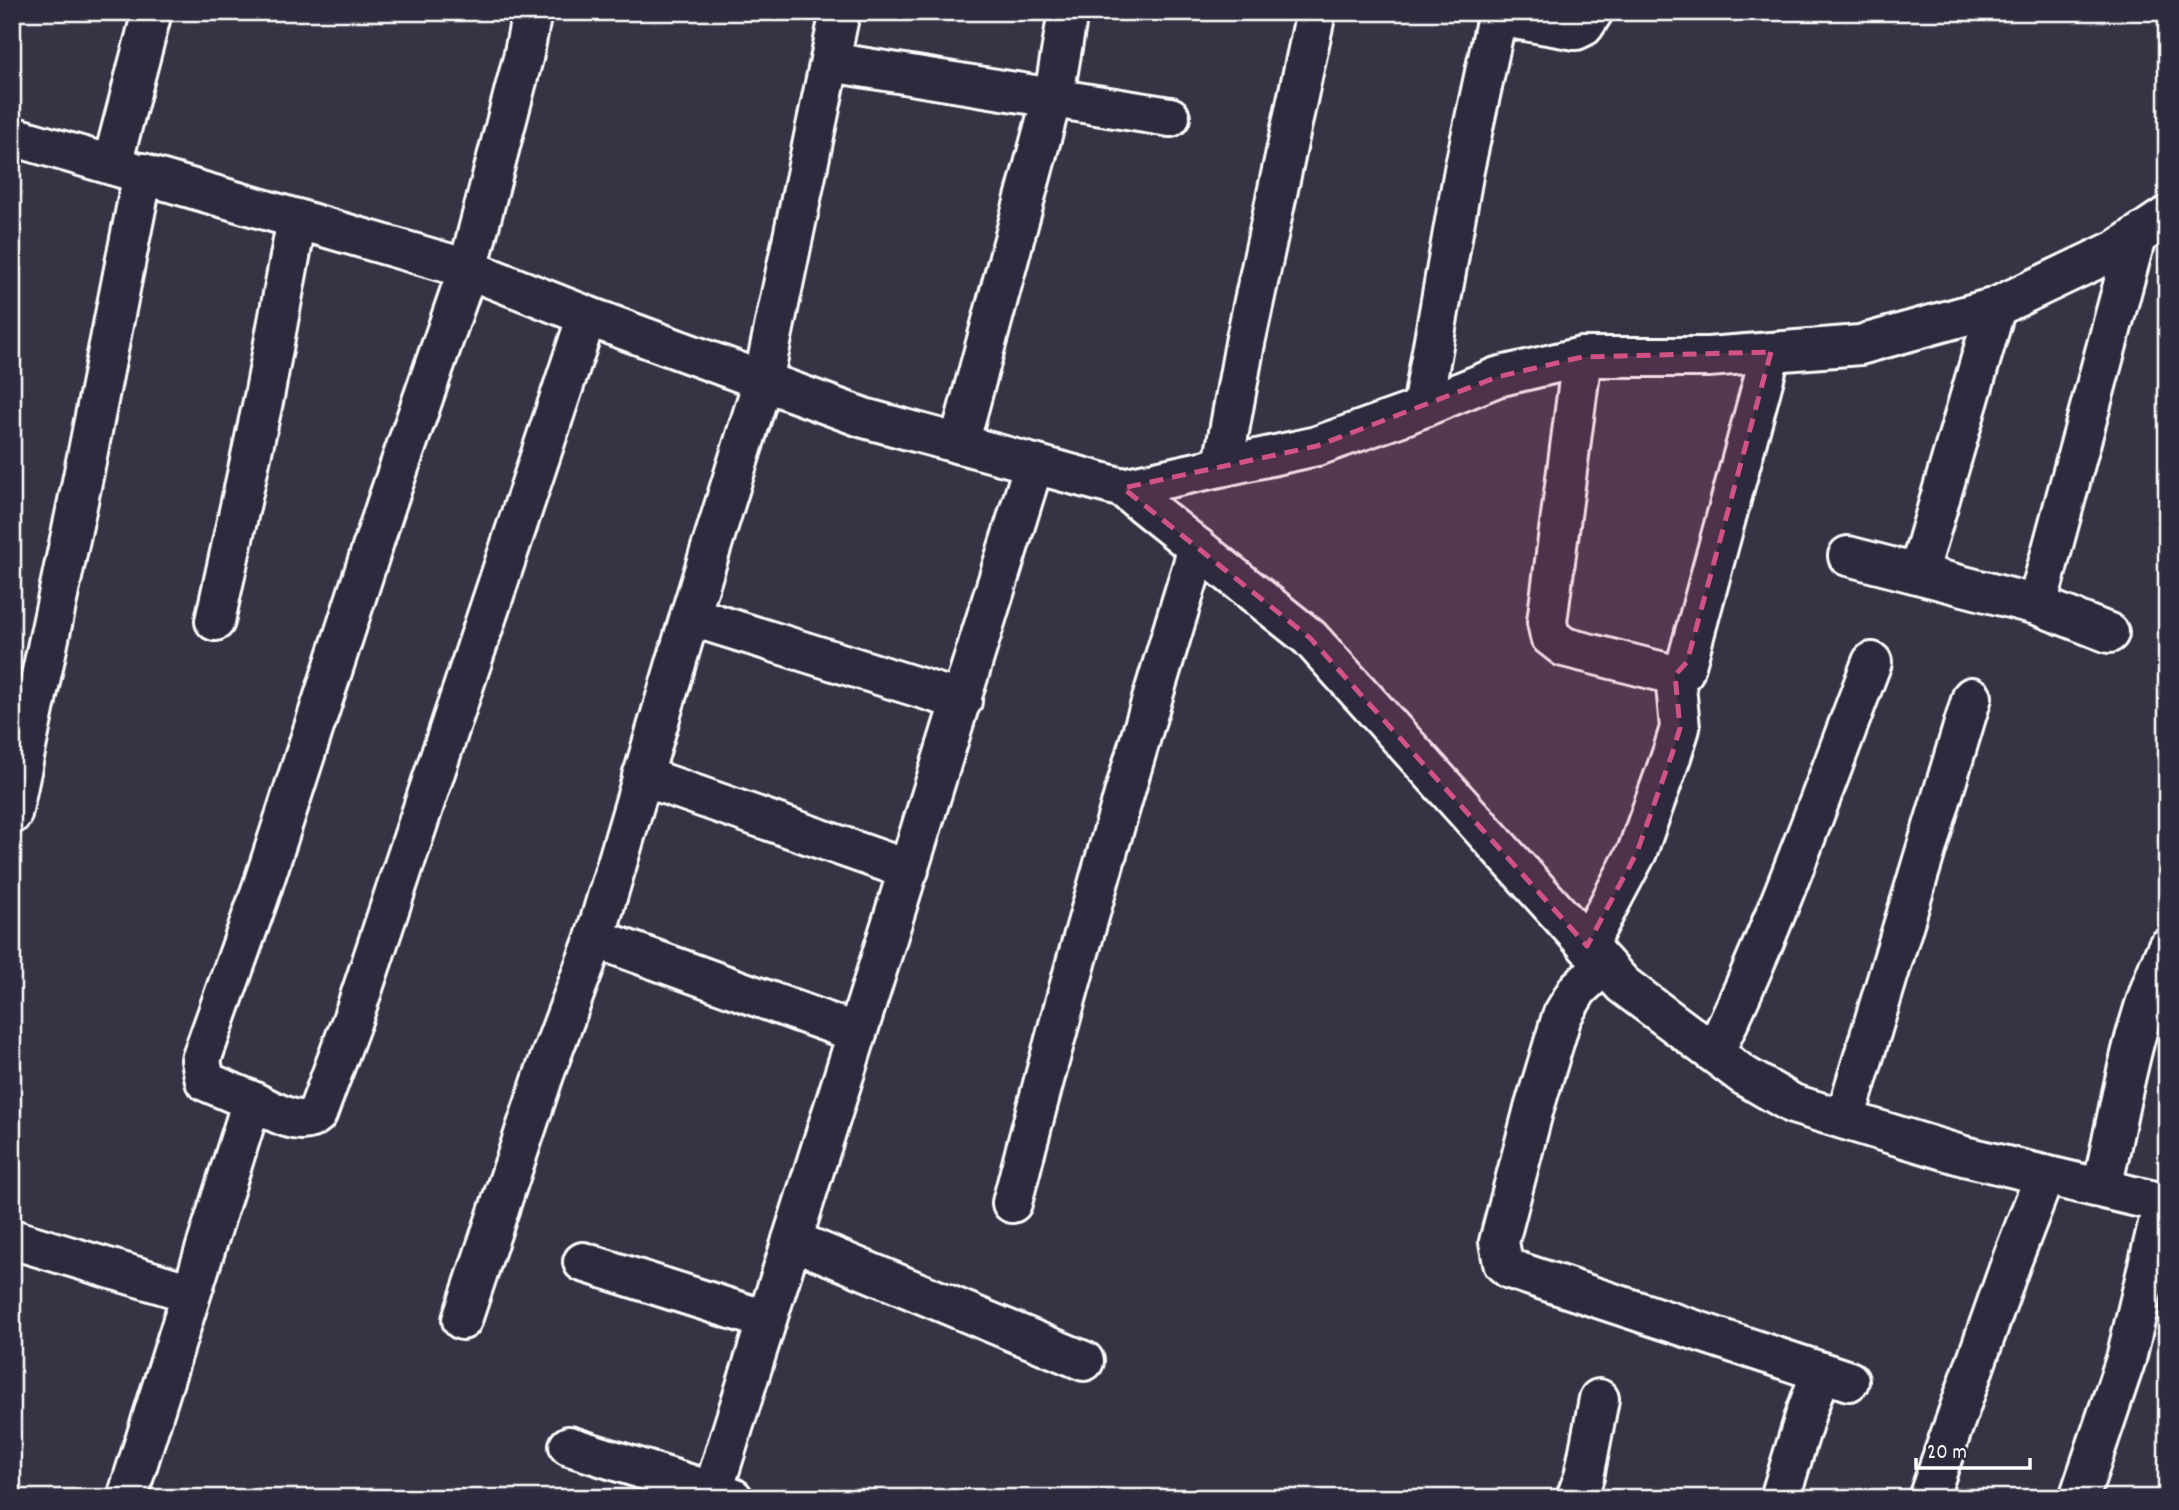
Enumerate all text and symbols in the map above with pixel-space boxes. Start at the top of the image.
scale bar [1916,1426,2030,1470]
text: 20 m [1927,1439,1967,1469]

